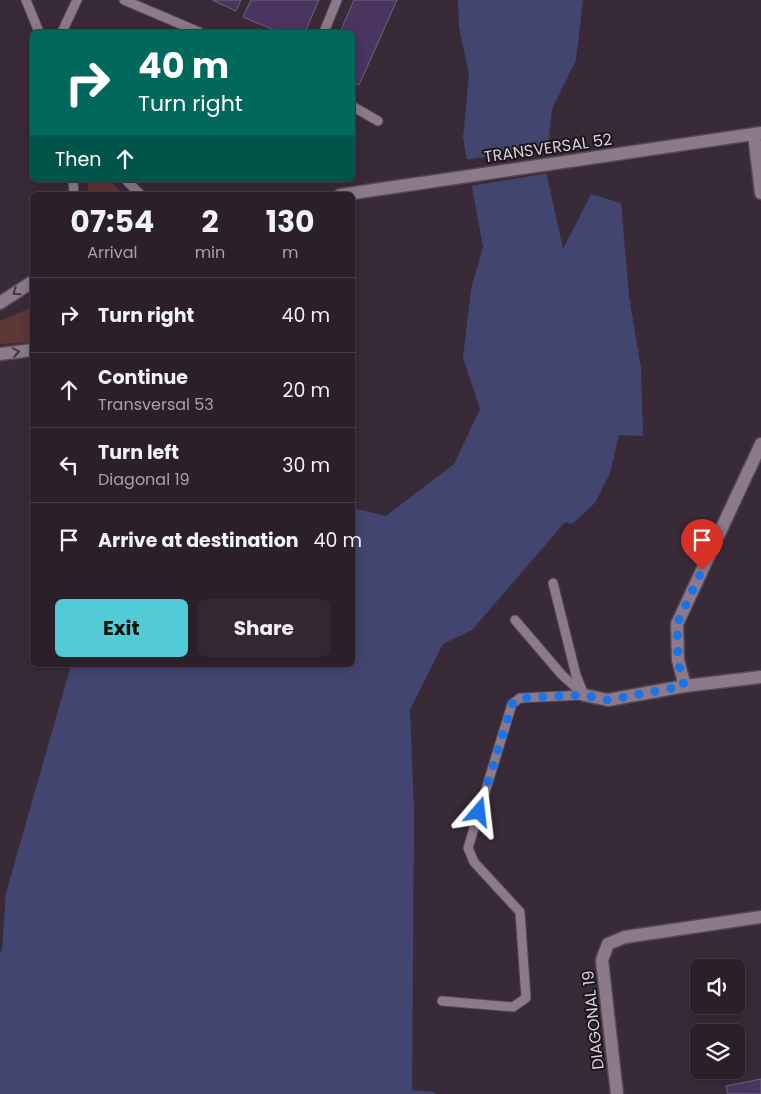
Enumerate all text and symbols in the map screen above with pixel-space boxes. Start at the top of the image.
text: 40 m [138,41,229,90]
icon: right [55,50,120,115]
text: Turn right [138,88,243,119]
street label: TRANSVERSAL 52 [482,128,614,168]
icon: ahead [111,145,139,173]
text: Then [55,146,101,173]
text: 07:54 [70,200,154,243]
text: 2 [201,200,219,243]
text: 130 [266,200,315,243]
text: Arrival [87,241,138,264]
text: min [195,241,225,264]
text: m [282,241,298,264]
one-way arrow [13,286,22,295]
icon: right [55,301,83,329]
text: Turn right [98,302,194,329]
text: 40 m [281,302,330,329]
one-way arrow [12,347,21,357]
text: Continue [98,364,188,391]
icon: ahead [55,376,83,404]
text: 20 m [282,377,330,404]
text: Transversal 53 [98,393,214,416]
text: Turn left [98,439,179,466]
icon: left [55,451,83,479]
text: 30 m [282,452,330,479]
text: Diagonal 19 [98,468,190,491]
pin [681,519,723,570]
icon: arrive [55,526,83,554]
icon: arrive [688,526,716,554]
text: Arrive at destination [98,527,299,554]
text: 40 m [314,527,362,554]
button: Exit [55,599,188,657]
button: Share [198,599,330,657]
position arrow [452,785,504,837]
map controls [690,959,745,1079]
button: sound [690,959,745,1014]
street label: DIAGONAL 19 [576,969,610,1071]
button: layers [690,1024,745,1079]

